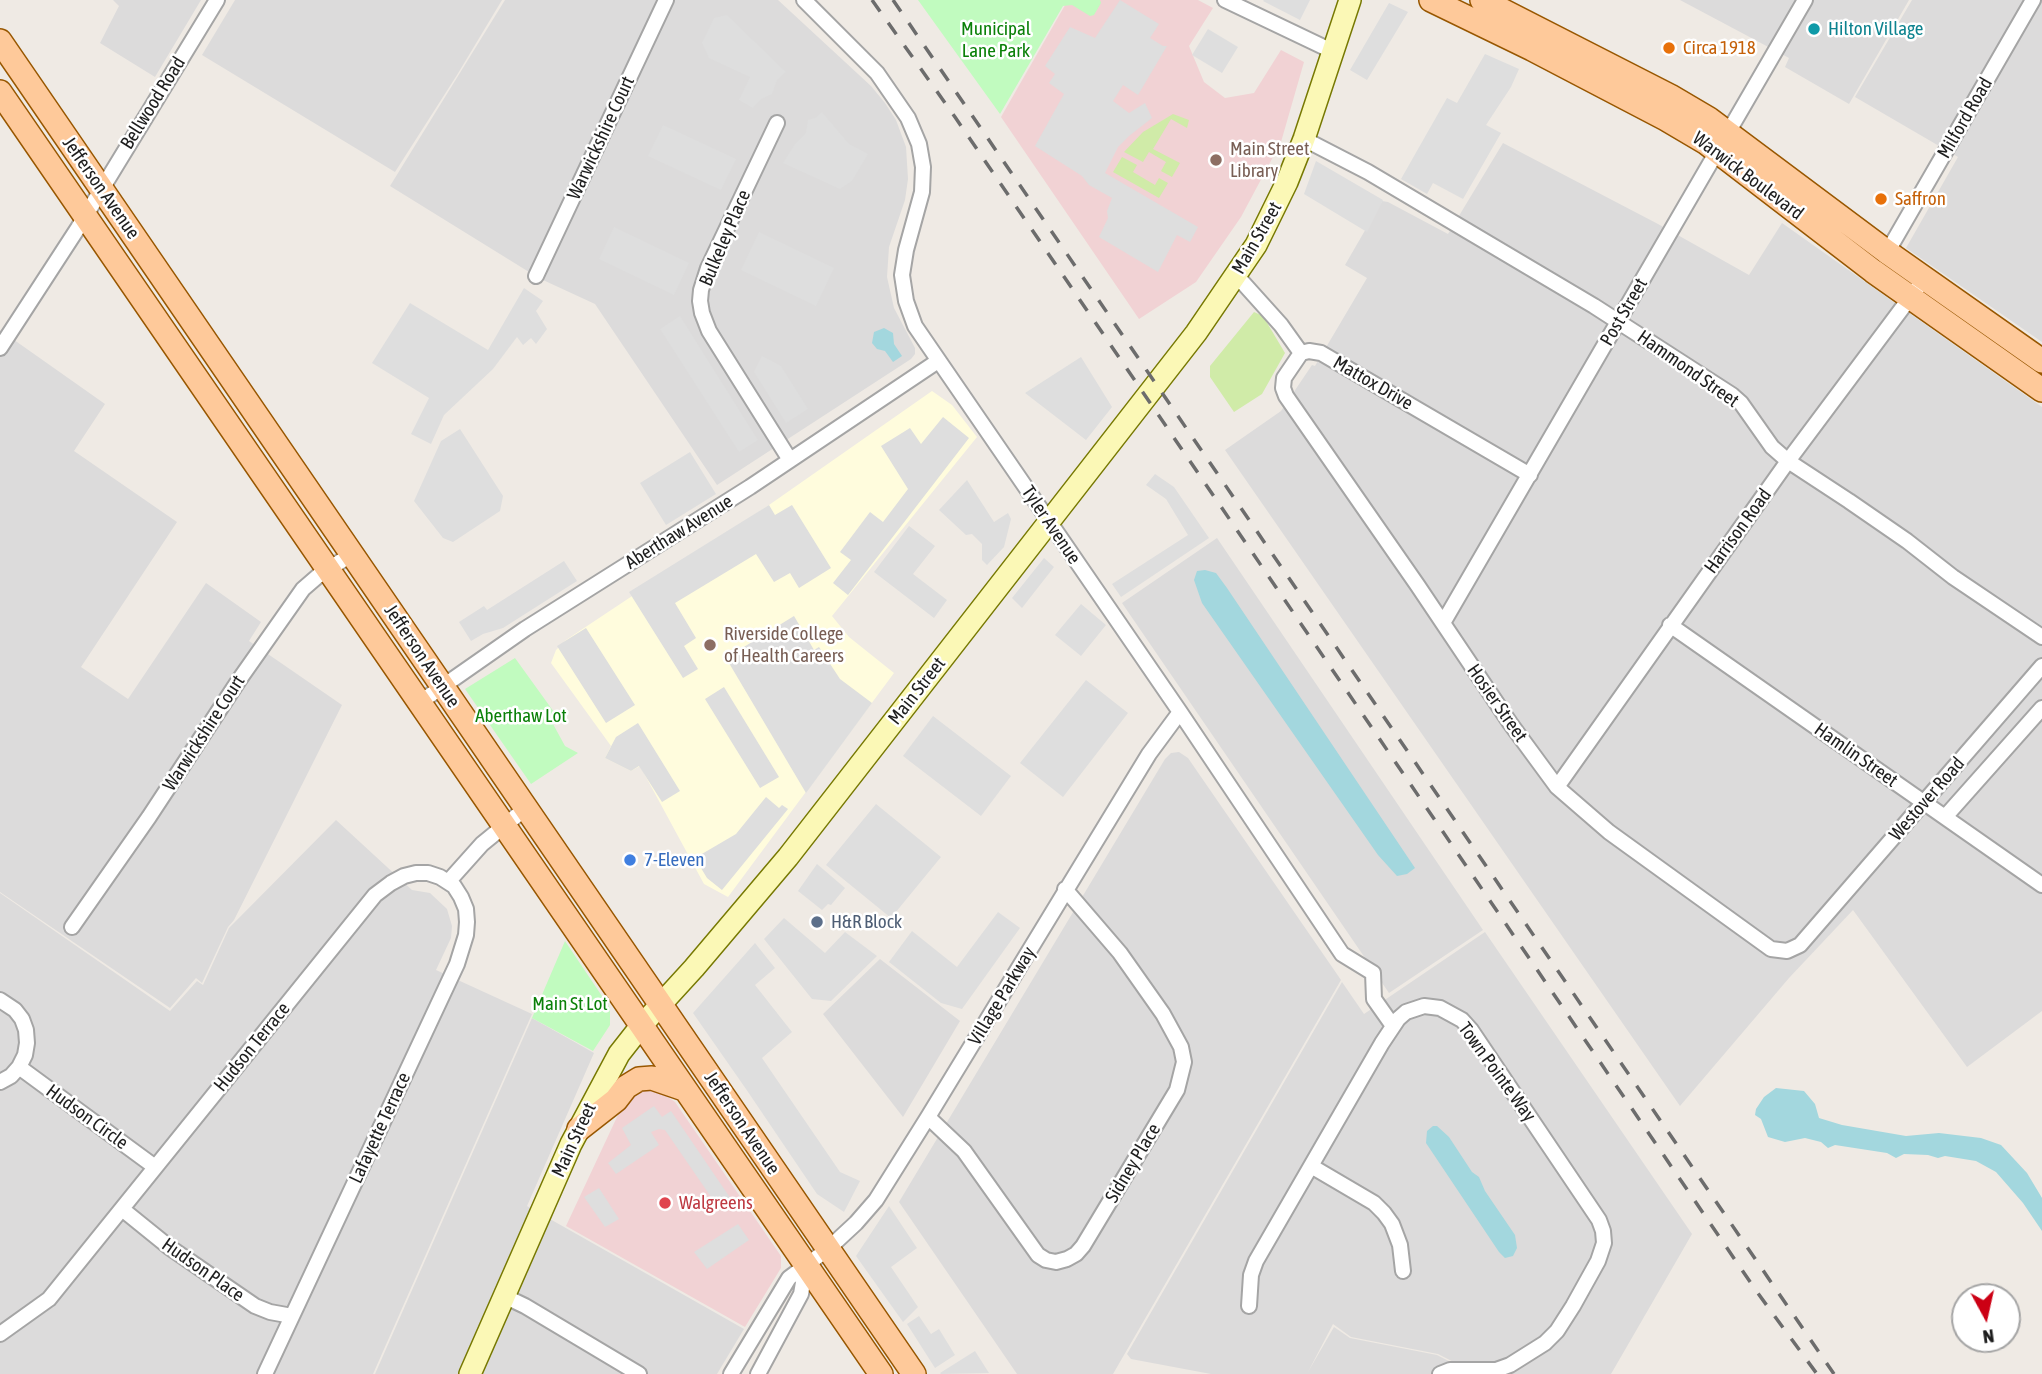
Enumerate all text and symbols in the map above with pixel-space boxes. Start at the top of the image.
park label: Municipal Lane Park [961,18,1031,62]
place label: Hilton Village [1828,18,1923,40]
marker: Hilton Village [1806,21,1822,37]
place label: Circa 1918 [1683,37,1756,59]
marker: Circa 1918 [1661,40,1677,56]
street label: Bellwood Road [116,53,190,153]
street label: Warwickshire Court [562,73,640,203]
street label: Milford Road [1933,73,1997,163]
street label: Warwick Boulevard [1688,127,1808,225]
street label: Jefferson Avenue [57,133,145,243]
place label: Main Street Library [1230,138,1309,182]
marker: Main Street Library [1208,152,1224,168]
street label: Bulkeley Place [695,186,755,290]
place label: Saffron [1895,188,1946,210]
marker: Saffron [1873,191,1889,207]
street label: Main Street [1227,198,1287,278]
street label: Post Street [1595,274,1653,350]
street label: Hammond Street [1633,326,1743,412]
street label: Mattox Drive [1329,351,1417,415]
street label: Tyler Avenue [1016,481,1086,569]
street label: Harrison Road [1700,484,1776,578]
street label: Aberthaw Avenue [621,490,737,574]
street label: Jefferson Avenue [379,600,465,712]
place label: Riverside College of Health Careers [724,623,844,667]
marker: Riverside College of Health Careers [702,637,718,653]
street label: Main Street [884,653,950,729]
street label: Hosier Street [1462,660,1532,746]
street label: Warwickshire Court [158,671,250,795]
park label: Aberthaw Lot [475,705,567,727]
street label: Hamlin Street [1810,718,1902,792]
street label: Westover Road [1885,753,1969,845]
place label: 7-Eleven [644,849,705,871]
marker: 7-Eleven [622,852,638,868]
place label: H&R Block [831,911,902,933]
marker: H&R Block [809,914,825,930]
street label: Village Parkway [964,942,1040,1050]
park label: Main St Lot [532,993,608,1015]
street label: Hudson Terrace [209,998,295,1096]
street label: Town Pointe Way [1453,1018,1541,1126]
street label: Jefferson Avenue [699,1067,785,1179]
street label: Lafayette Terrace [344,1069,416,1187]
street label: Hudson Circle [42,1080,132,1154]
street label: Main Street [547,1099,601,1181]
street label: Sidney Place [1100,1119,1166,1207]
place label: Walgreens [679,1192,753,1214]
marker: Walgreens [657,1195,673,1211]
street label: Hudson Place [157,1233,249,1307]
north arrow [1951,1283,2021,1353]
text: N [1982,1325,1996,1348]

